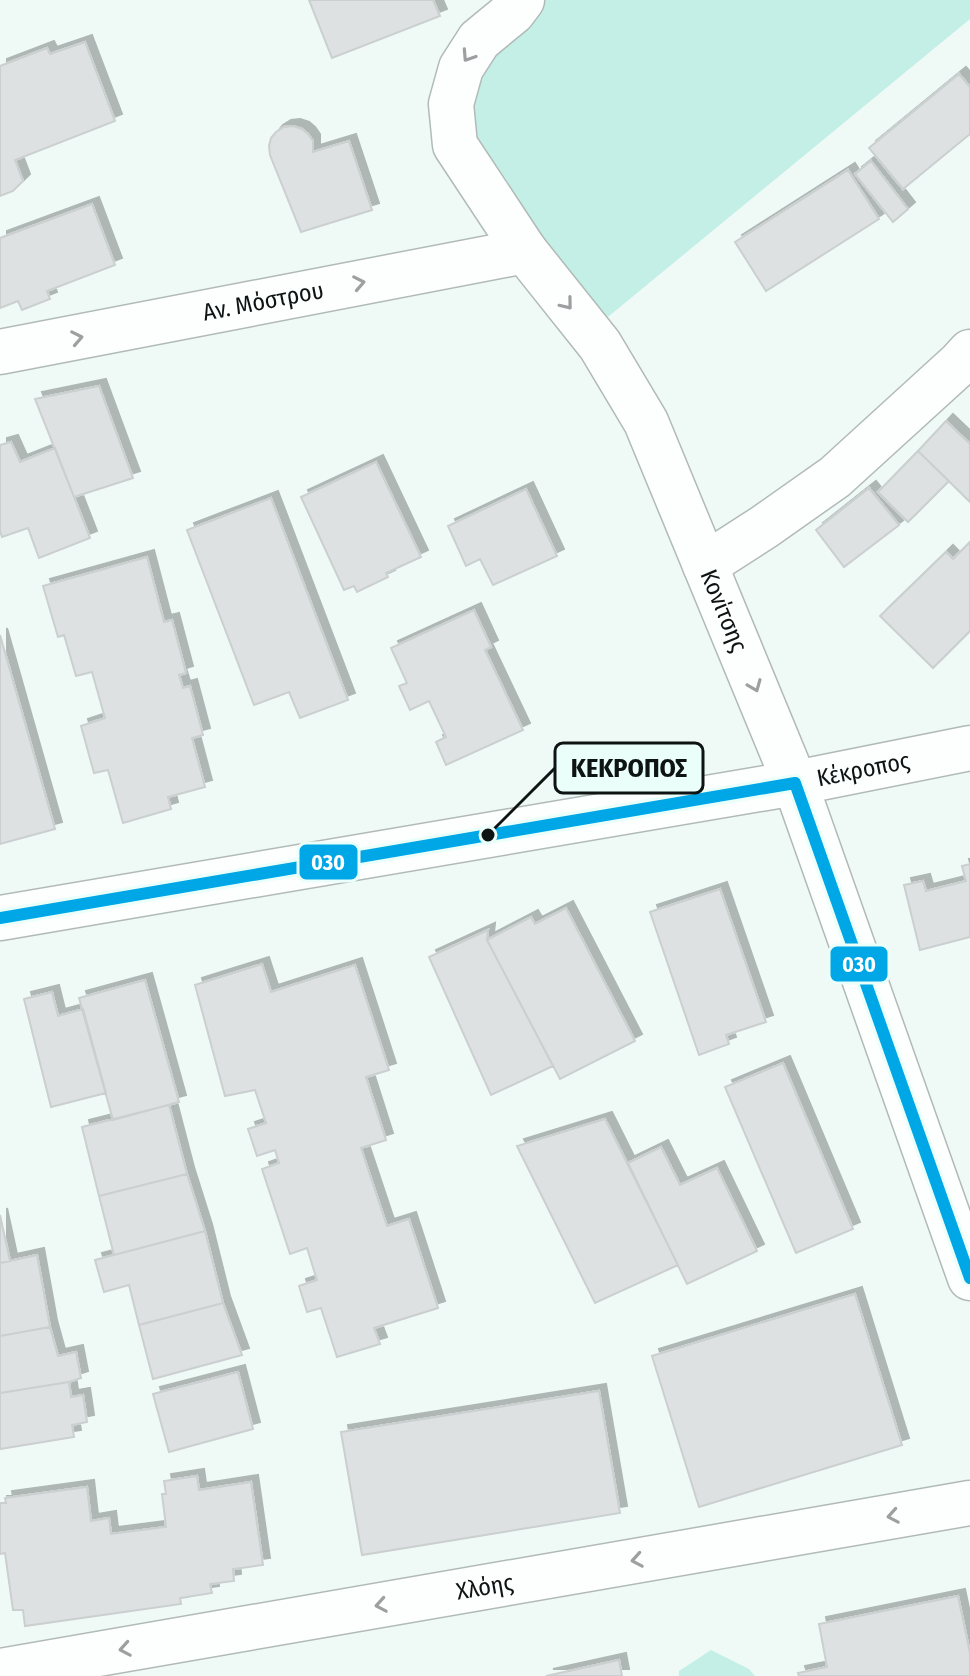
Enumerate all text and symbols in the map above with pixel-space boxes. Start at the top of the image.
one-way arrow [463,47,478,61]
one-way arrow [352,275,366,292]
street label: Αν. Μόστρου [200,276,326,327]
one-way arrow [557,295,572,309]
one-way arrow [70,330,83,347]
street label: Κονίτσης [694,565,753,656]
one-way arrow [745,678,762,692]
callout: ΚΕΚΡΟΠΟΣ [555,743,703,793]
street label: Κέκροπος [814,746,912,792]
text: ΚΕΚΡΟΠΟΣ [571,753,687,784]
line badge: 030 [298,843,359,881]
text: 030 [311,849,345,876]
line badge: 030 [829,945,889,983]
text: 030 [842,951,876,978]
one-way arrow [886,1507,900,1524]
one-way arrow [630,1551,644,1568]
street label: Χλόης [454,1568,516,1606]
one-way arrow [374,1595,388,1612]
one-way arrow [118,1640,131,1657]

